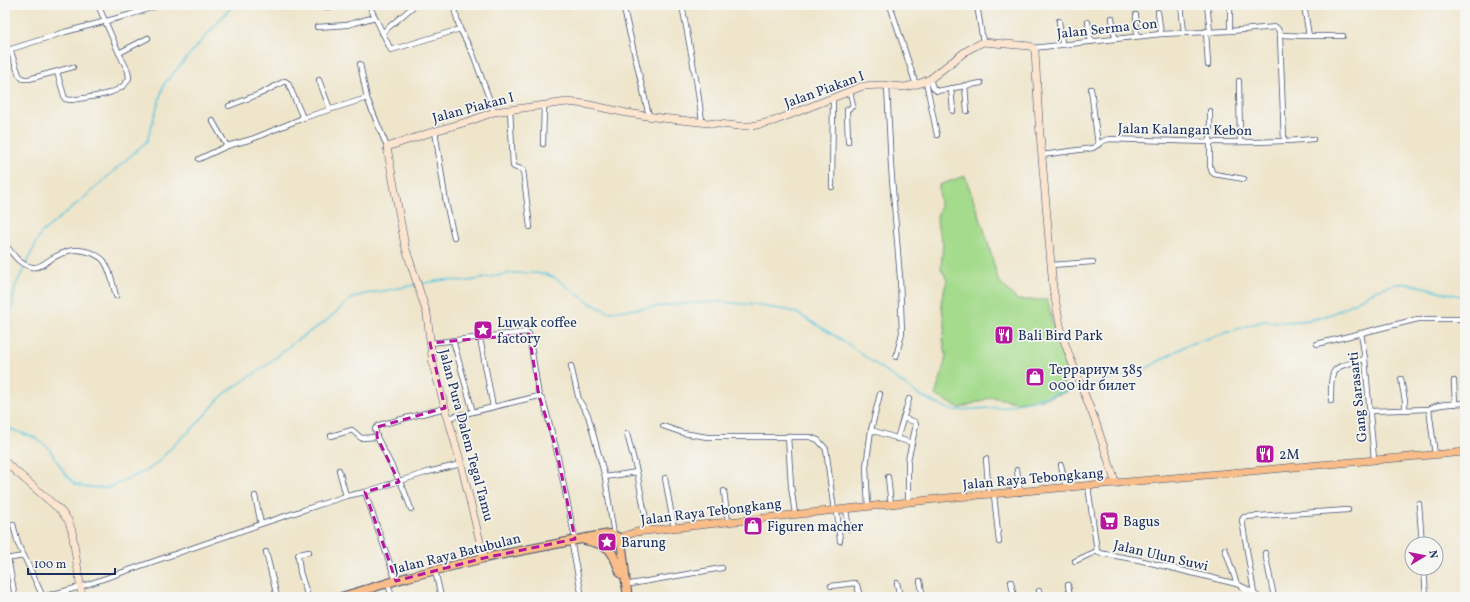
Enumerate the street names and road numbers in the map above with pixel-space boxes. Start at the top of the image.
street label: Jalan Serma Con [1056,15,1158,44]
street label: Jalan Piakan I [782,67,867,114]
street label: Jalan Piakan I [430,88,516,128]
street label: Jalan Kalangan Kebon [1118,120,1252,141]
street label: Jalan Pura Dalem Tegal Tamu [433,347,498,524]
street label: Gang Sarasarti [1344,351,1373,443]
street label: Jalan Raya Tebongkang [962,464,1104,495]
street label: Jalan Raya Tebongkang [640,494,783,531]
street label: Jalan Raya Batubulan [392,529,523,579]
street label: Jalan Ulun Suwi [1111,536,1210,577]

